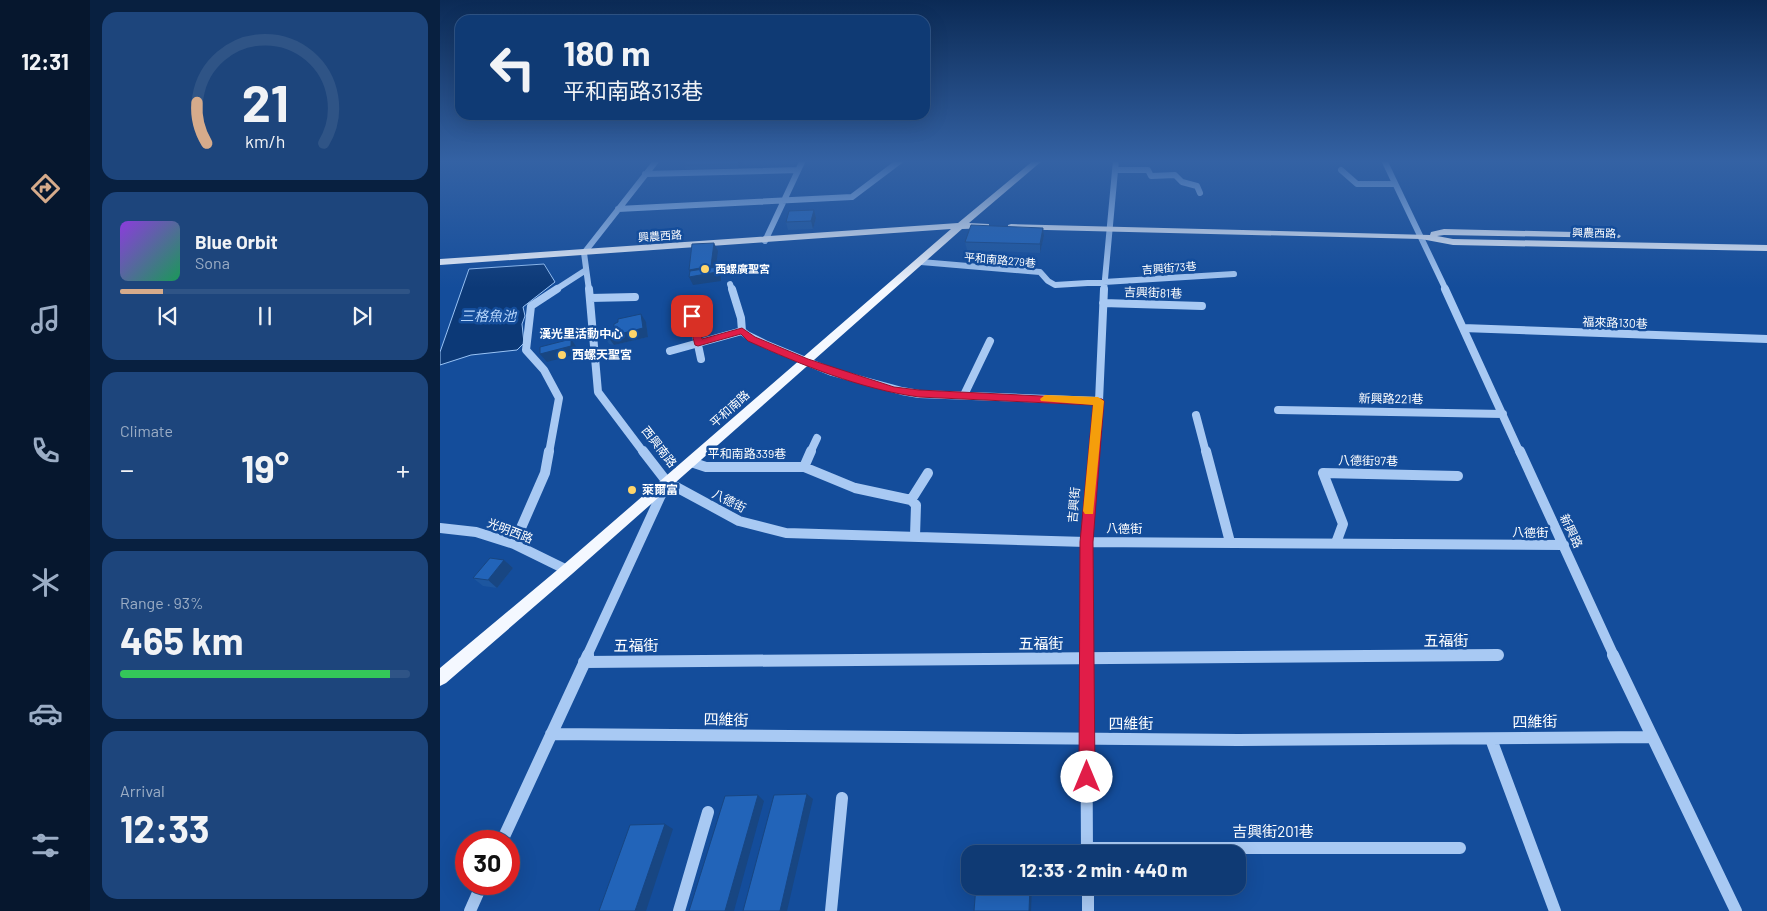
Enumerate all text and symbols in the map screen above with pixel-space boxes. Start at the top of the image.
text: 180 m [563,31,651,73]
icon: left [480,35,545,100]
text: 12:31 [21,48,69,74]
text: 21 [241,70,289,132]
text: 平和南路313巷 [563,77,703,103]
text: km/h [245,130,285,152]
icon: directions [28,171,63,206]
street label: 興農西路 [1572,226,1616,239]
street label: 興農西路 [638,227,682,244]
text: Blue Orbit [195,230,278,253]
street label: 平和南路279巷 [964,250,1036,269]
text: Sona [195,253,230,272]
street label: 吉興街73巷 [1141,259,1197,276]
place label: 西螺廣聖宮 [715,262,770,275]
marker: 西螺廣聖宮 [699,263,711,275]
street label: 吉興街81巷 [1124,284,1182,300]
pin [671,295,713,337]
icon: music [28,302,63,337]
icon: previous [154,302,182,330]
icon: pause [251,302,279,330]
icon: next [348,302,376,330]
icon: arrive [678,302,706,330]
water label: 三格魚池 [460,307,518,324]
street label: 福來路130巷 [1582,314,1648,330]
place label: 漢光里活動中心 [539,326,623,340]
marker: 漢光里活動中心 [627,328,639,340]
place label: 西螺天聖宮 [572,347,632,361]
marker: 西螺天聖宮 [556,349,568,361]
street label: 平和南路 [707,387,752,430]
street label: 新興路221巷 [1358,390,1424,406]
text: Climate [120,421,173,440]
street label: 西興南路 [639,423,680,470]
icon: phone [28,433,63,468]
text: 19° [241,445,289,491]
street label: 平和南路339巷 [708,446,786,460]
text: − [120,452,134,486]
text: + [396,452,410,486]
street label: 八德街97巷 [1338,452,1398,468]
place label: 萊爾富 [642,482,678,496]
marker: 萊爾富 [626,484,638,496]
street label: 八德街 [710,486,749,515]
street label: 吉興街 [1064,486,1082,523]
street label: 新興路 [1558,511,1586,550]
street label: 光明西路 [485,515,535,545]
street label: 八德街 [1106,521,1142,535]
street label: 八德街 [1512,525,1548,539]
icon: climate [28,565,63,600]
text: Range · 93% [120,593,204,612]
text: 465 km [120,617,243,663]
street label: 五福街 [1423,631,1469,649]
street label: 五福街 [1018,634,1064,652]
street label: 五福街 [613,636,659,654]
icon: car [28,696,63,731]
street label: 四維街 [703,710,749,728]
street label: 四維街 [1512,712,1558,730]
street label: 四維街 [1108,714,1154,732]
position arrow [1060,750,1112,802]
text: Arrival [120,781,165,800]
text: 12:33 [120,805,210,851]
street label: 吉興街201巷 [1232,822,1314,840]
icon: filters [28,828,63,863]
speed limit sign: 30 [455,830,520,895]
text: 12:33 · 2 min · 440 m [1020,858,1187,881]

